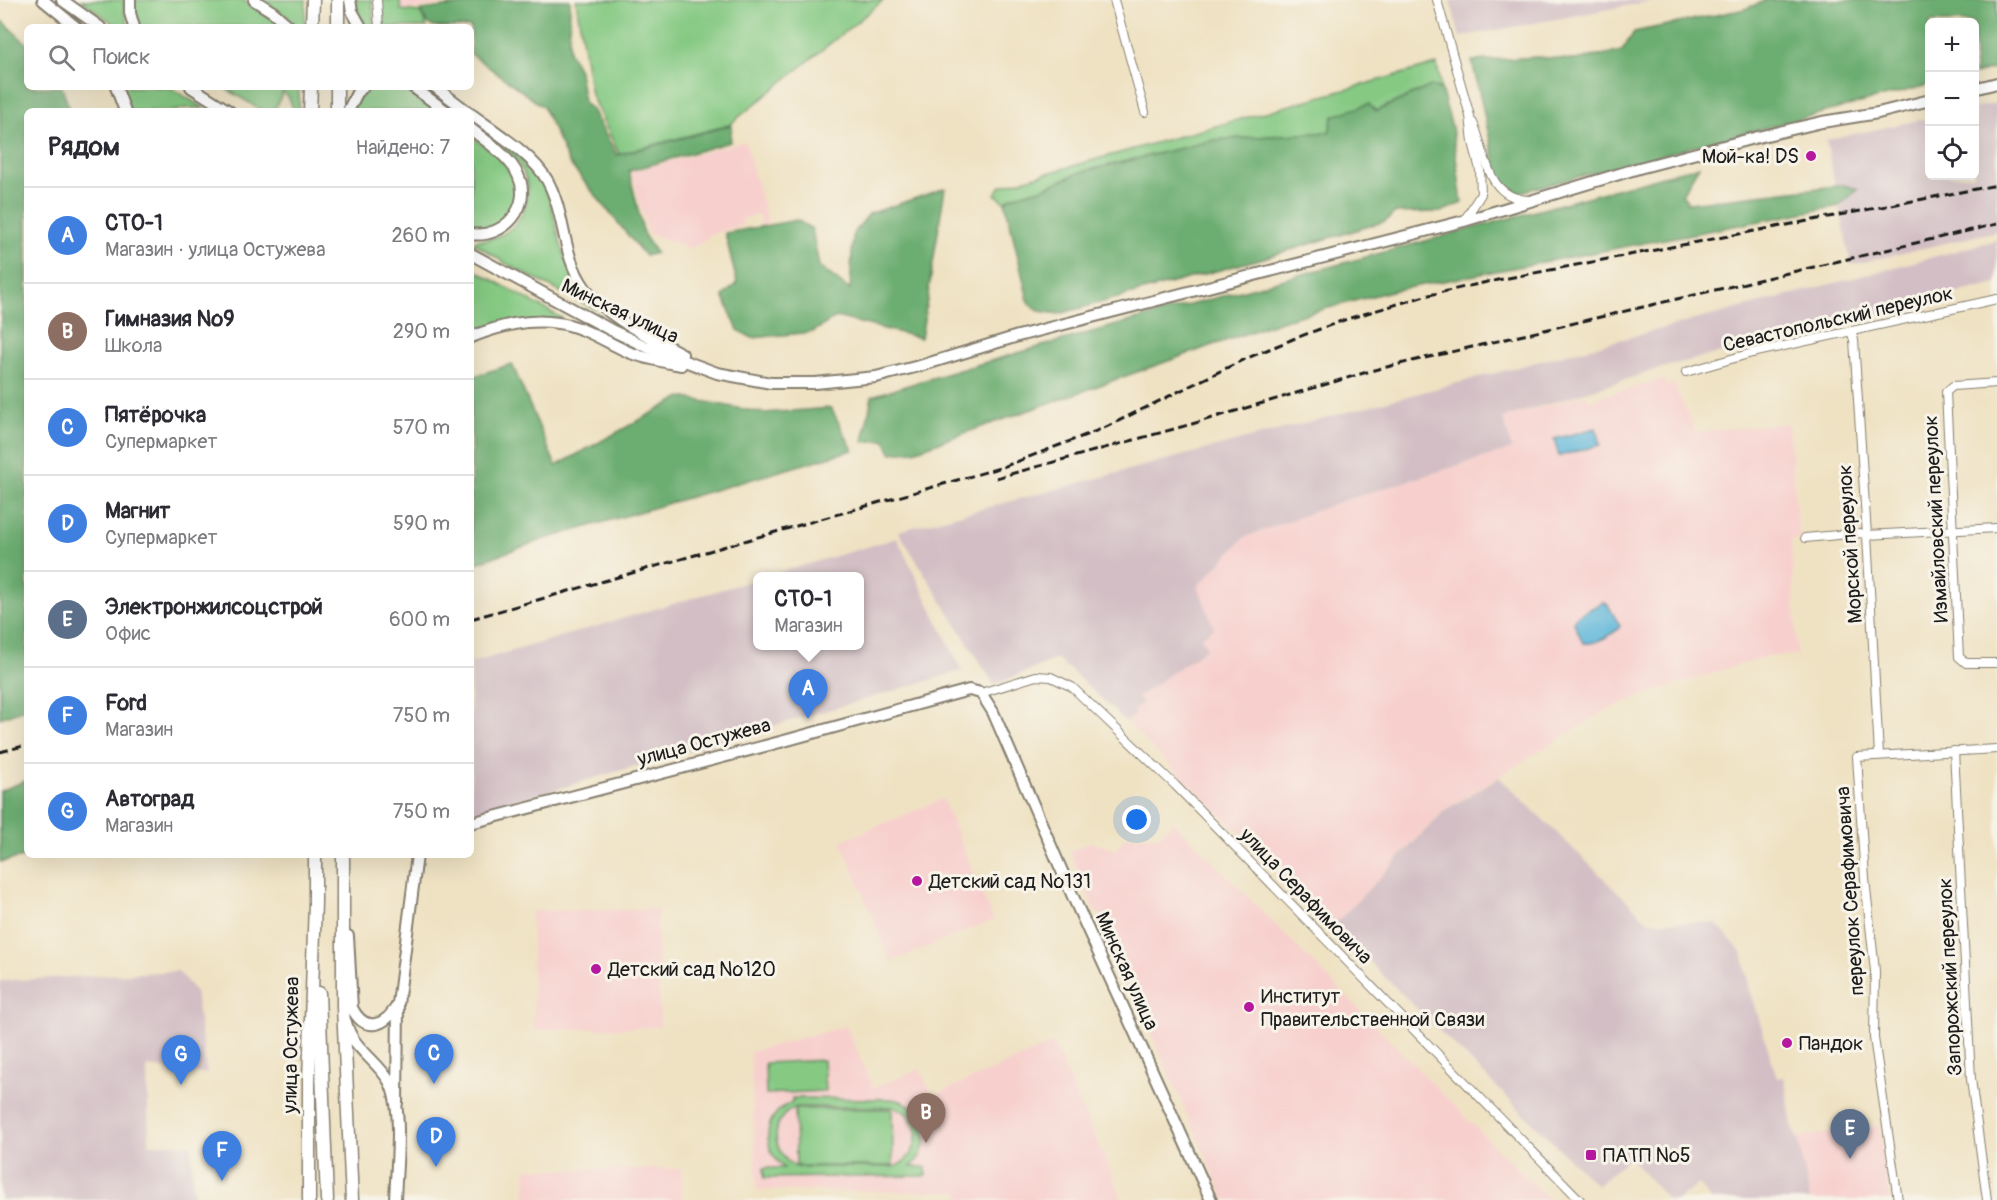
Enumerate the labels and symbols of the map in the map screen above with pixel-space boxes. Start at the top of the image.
place label: Мой-ка! DS [1702,144,1799,169]
marker: Мой-ка! DS [1804,149,1818,163]
street label: Минская улица [557,273,683,349]
street label: Севастопольский переулок [1721,280,1955,358]
street label: Измайловский переулок [1918,415,1954,623]
street label: Морской переулок [1832,464,1868,624]
pin: A [788,670,828,719]
street label: улица Остужева [634,712,773,772]
street label: переулок Серафимовича [1830,785,1870,997]
your location [1122,805,1151,834]
street label: улица Серафимовича [1234,822,1378,969]
place label: Детский сад №131 [928,869,1091,894]
marker: Детский сад №131 [910,874,924,888]
street label: Запорожский переулок [1932,877,1968,1077]
street label: Минская улица [1090,908,1164,1034]
place label: Детский сад №120 [607,957,776,982]
marker: Детский сад №120 [589,962,603,976]
street label: улица Остужева [277,976,305,1115]
place label: Институт Правительственной Связи [1261,984,1484,1032]
marker: Институт Правительственной Связи [1242,1000,1256,1014]
place label: Пандок [1799,1031,1863,1056]
pin: C [414,1034,454,1084]
pin: G [162,1036,201,1085]
marker: Пандок [1780,1036,1794,1050]
pin: B [906,1094,946,1143]
pin: E [1830,1110,1870,1159]
pin: D [416,1118,456,1167]
pin: F [202,1132,242,1181]
place label: ПАТП №5 [1603,1143,1691,1168]
marker: ПАТП №5 [1584,1148,1598,1162]

